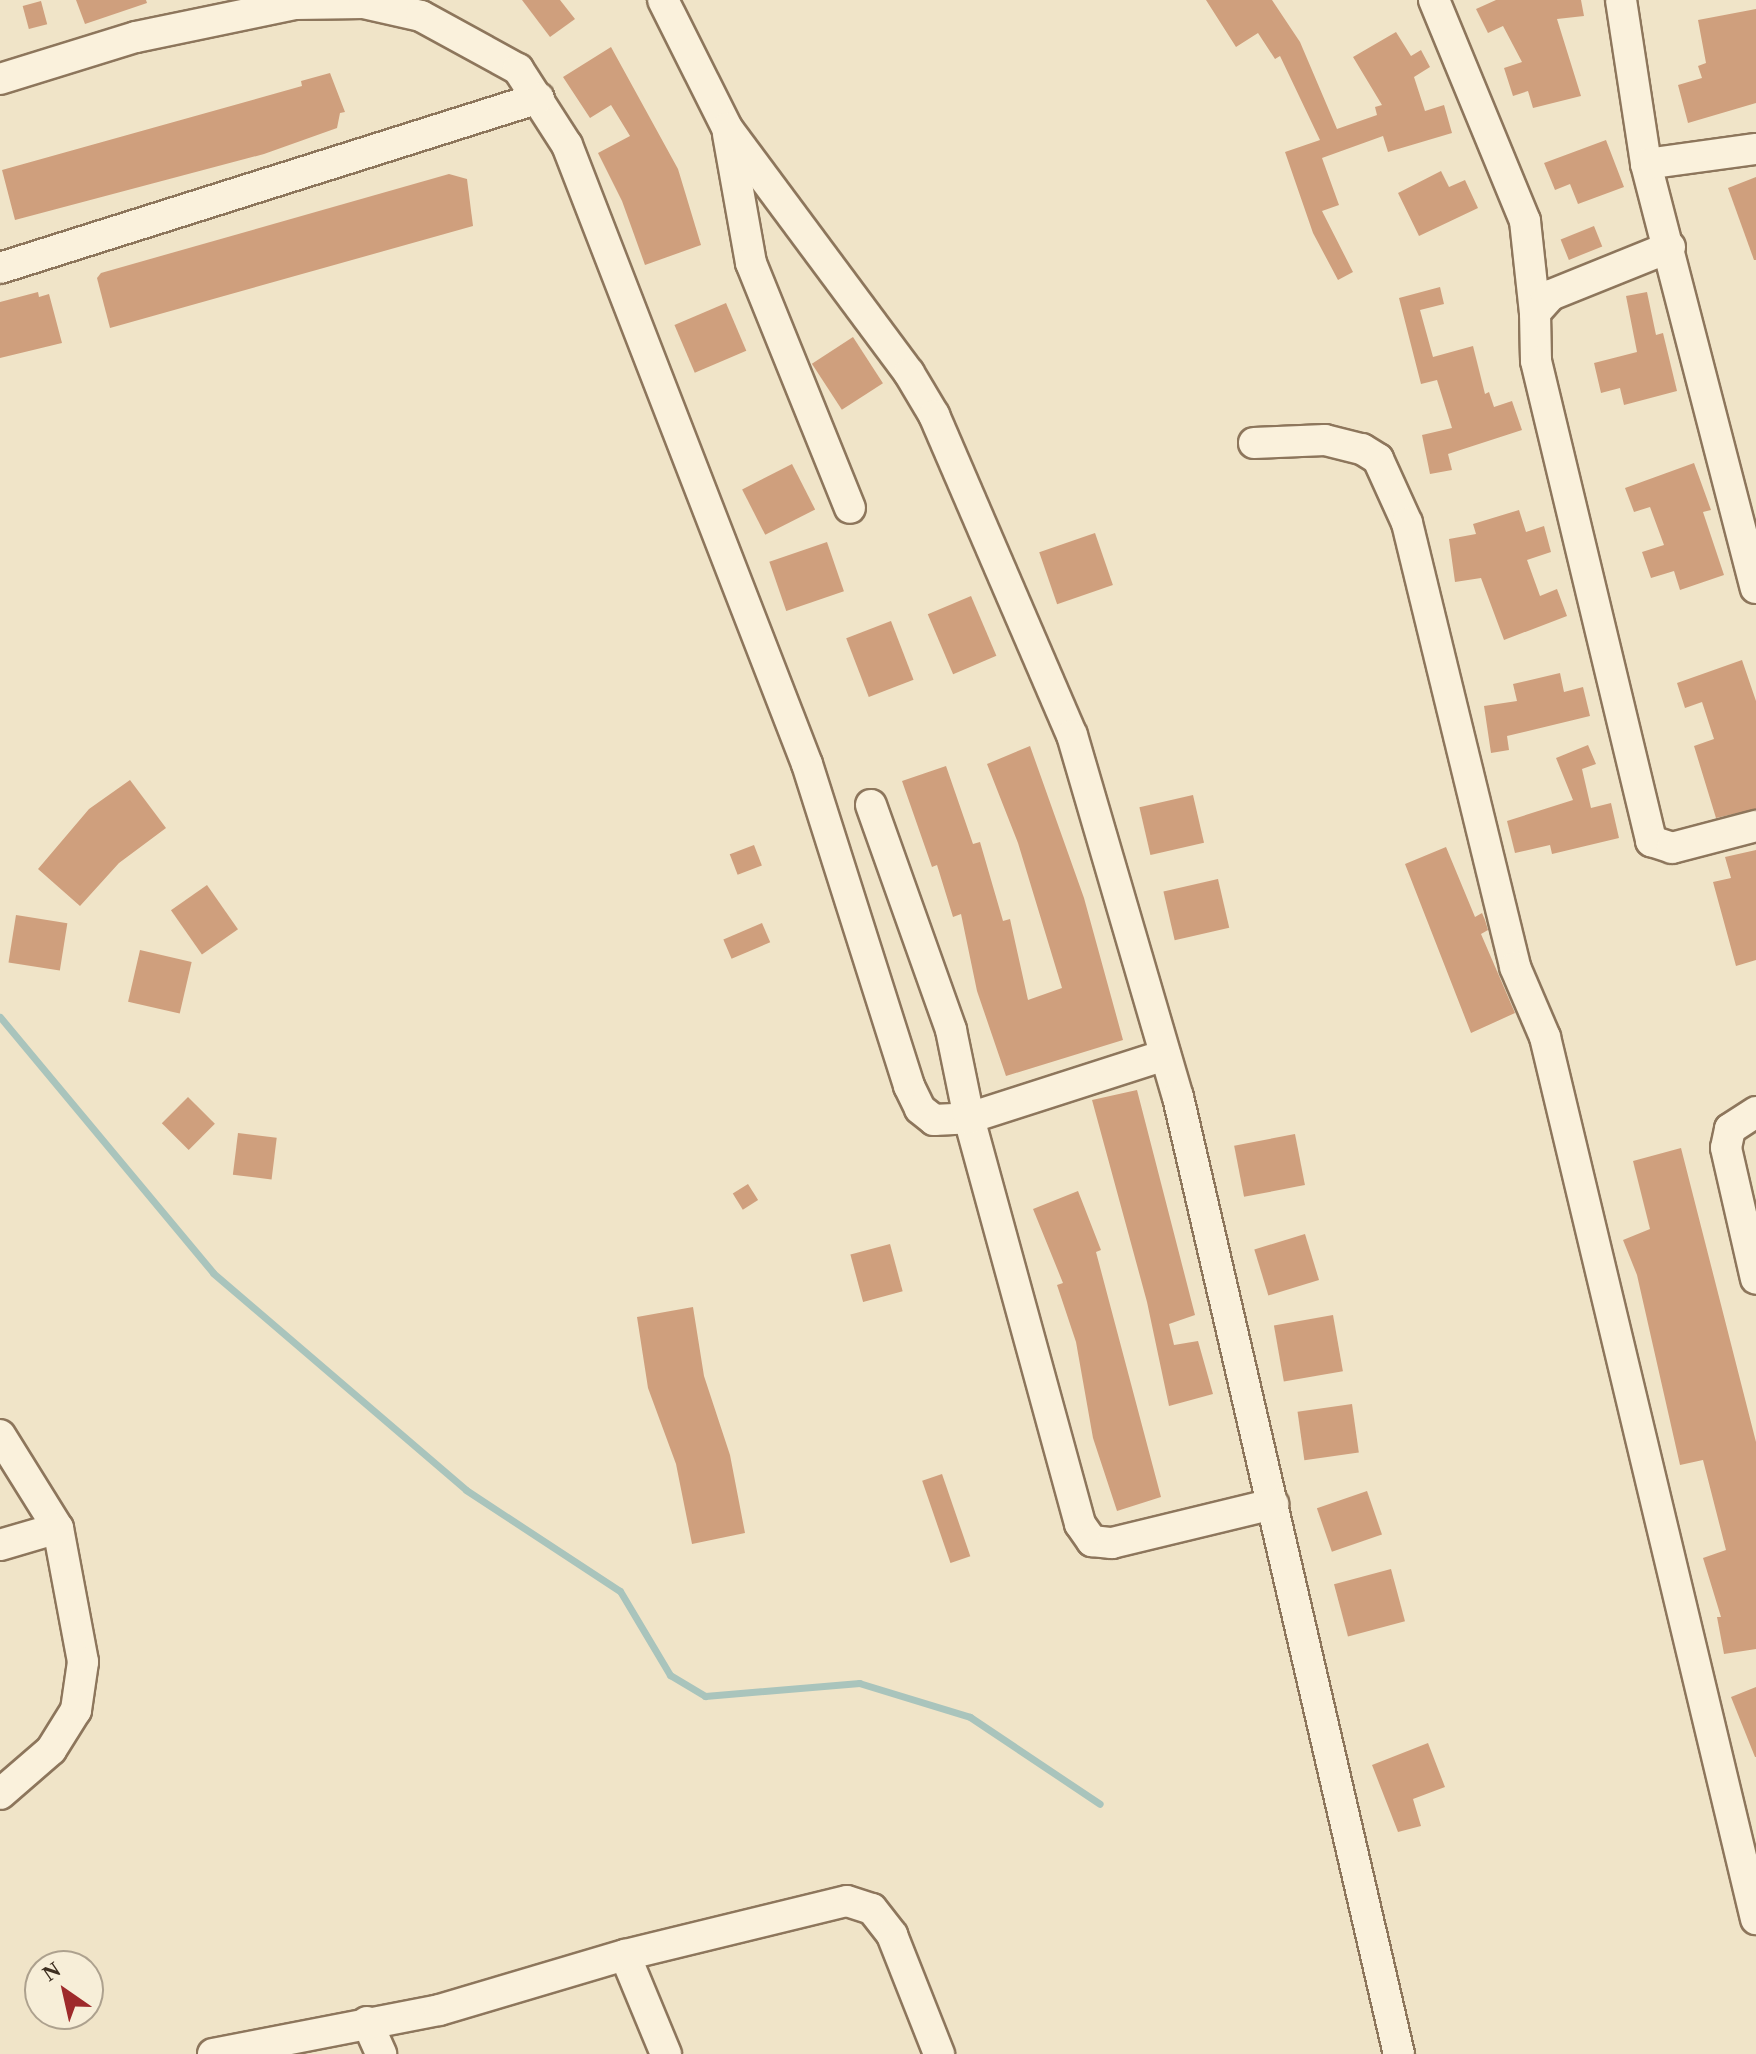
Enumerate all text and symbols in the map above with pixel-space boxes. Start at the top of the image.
north arrow [24,1950,104,2030]
text: N [38,1957,65,1986]

